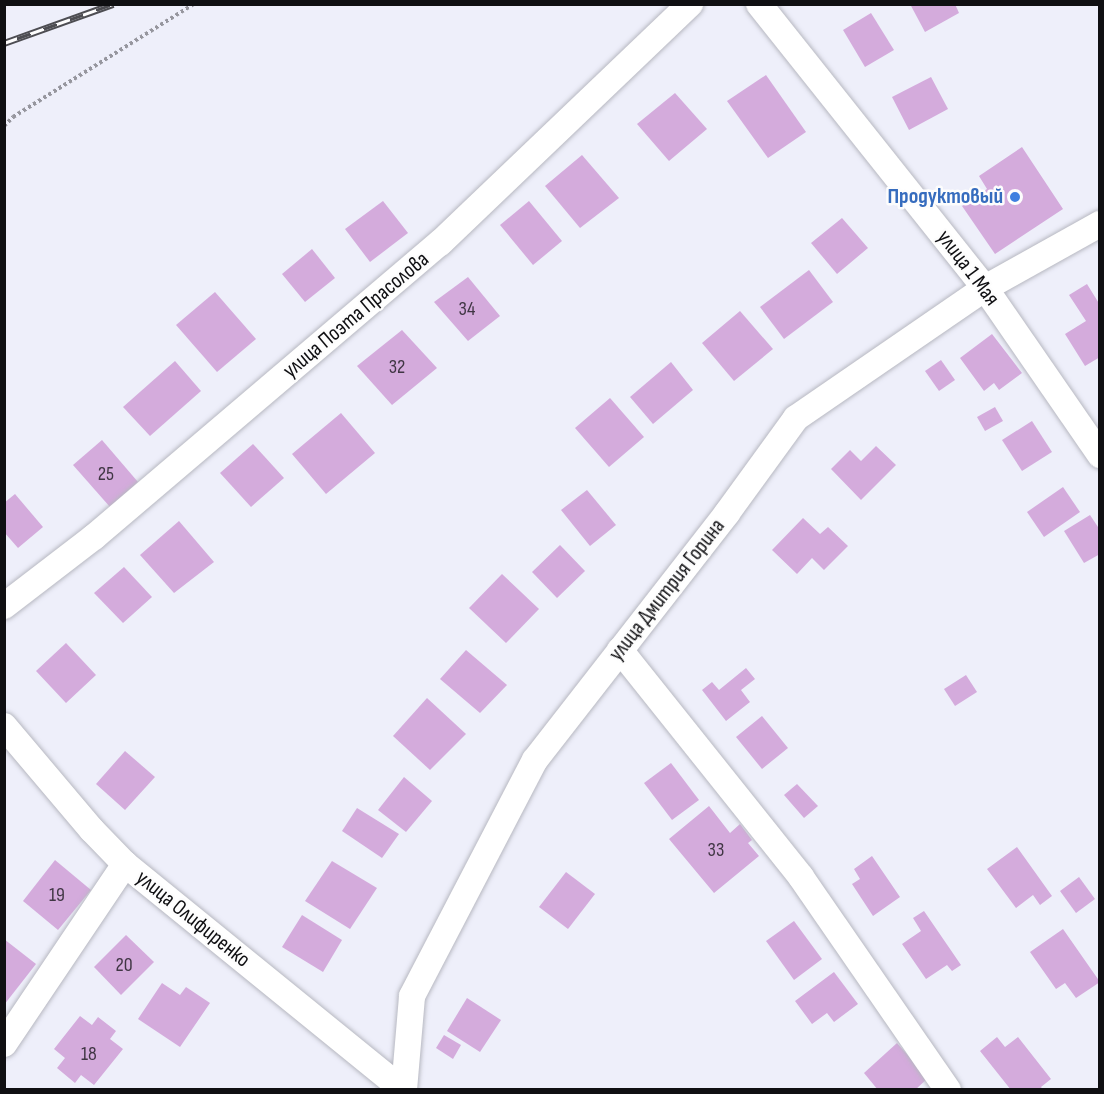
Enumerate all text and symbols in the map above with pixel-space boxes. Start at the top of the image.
place label: Продуктовый [887,184,1003,210]
marker: Продуктовый [1008,190,1022,204]
street label: улица 1 Мая [931,225,1005,311]
street label: улица Поэта Прасолова [278,246,434,384]
house number: 34 [459,297,475,321]
house number: 32 [389,355,405,379]
house number: 25 [98,462,114,486]
street label: улица Дмитрия Горина [603,514,731,666]
house number: 33 [708,838,724,862]
street label: улица Олифиренко [130,865,256,973]
house number: 19 [49,883,65,907]
house number: 20 [115,953,133,977]
house number: 18 [81,1042,97,1066]

